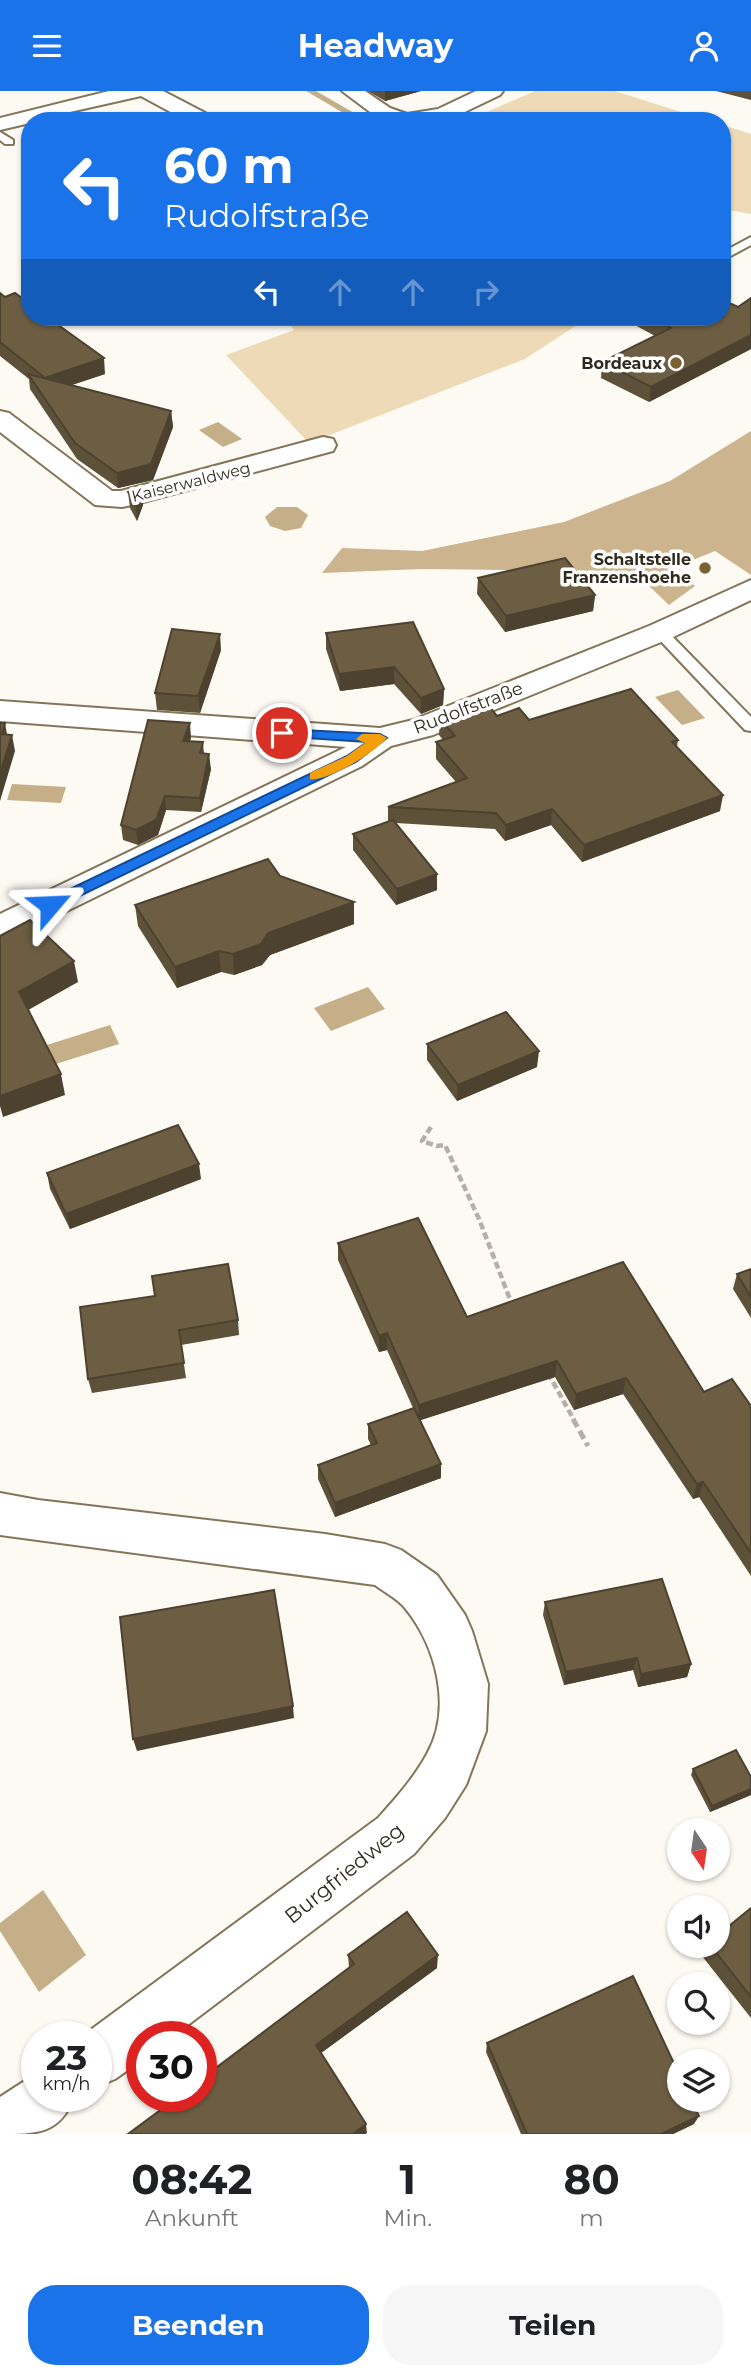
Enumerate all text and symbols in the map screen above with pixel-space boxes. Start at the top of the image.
text: Headway [298,26,453,65]
icon: menu [28,27,66,65]
icon: person [685,27,723,65]
text: 60 m [164,136,294,195]
icon: left [49,140,140,231]
text: Rudolfstraße [164,196,370,235]
icon: left [248,273,286,311]
icon: ahead [321,273,359,311]
icon: ahead [394,273,432,311]
icon: right [467,273,505,311]
place label: Bordeaux [581,354,662,373]
marker: Bordeaux [668,355,684,371]
street label: Kaiserwaldweg [130,458,252,506]
place label: Schaltstelle Franzenshoehe [563,550,691,587]
marker: Schaltstelle Franzenshoehe [697,560,713,576]
street label: Rudolfstraße [410,677,526,739]
pin [252,703,312,763]
icon: arrive [263,714,301,752]
position arrow [13,868,87,942]
street label: Burgfriedweg [280,1817,408,1929]
north arrow [667,1818,730,1881]
map controls [667,1818,730,2112]
button: sound [667,1895,730,1958]
button: search [667,1972,730,2035]
speed limit sign: 30 [126,2021,217,2112]
text: 23 [46,2036,87,2079]
button: layers [667,2049,730,2112]
text: km/h [42,2073,91,2095]
text: 08:42 [131,2153,252,2205]
text: 1 [400,2153,416,2205]
text: 80 [563,2153,620,2205]
text: Ankunft [145,2204,239,2232]
text: Min. [384,2204,432,2232]
text: m [579,2204,604,2232]
button: Beenden [28,2285,369,2365]
button: Teilen [383,2285,723,2365]

